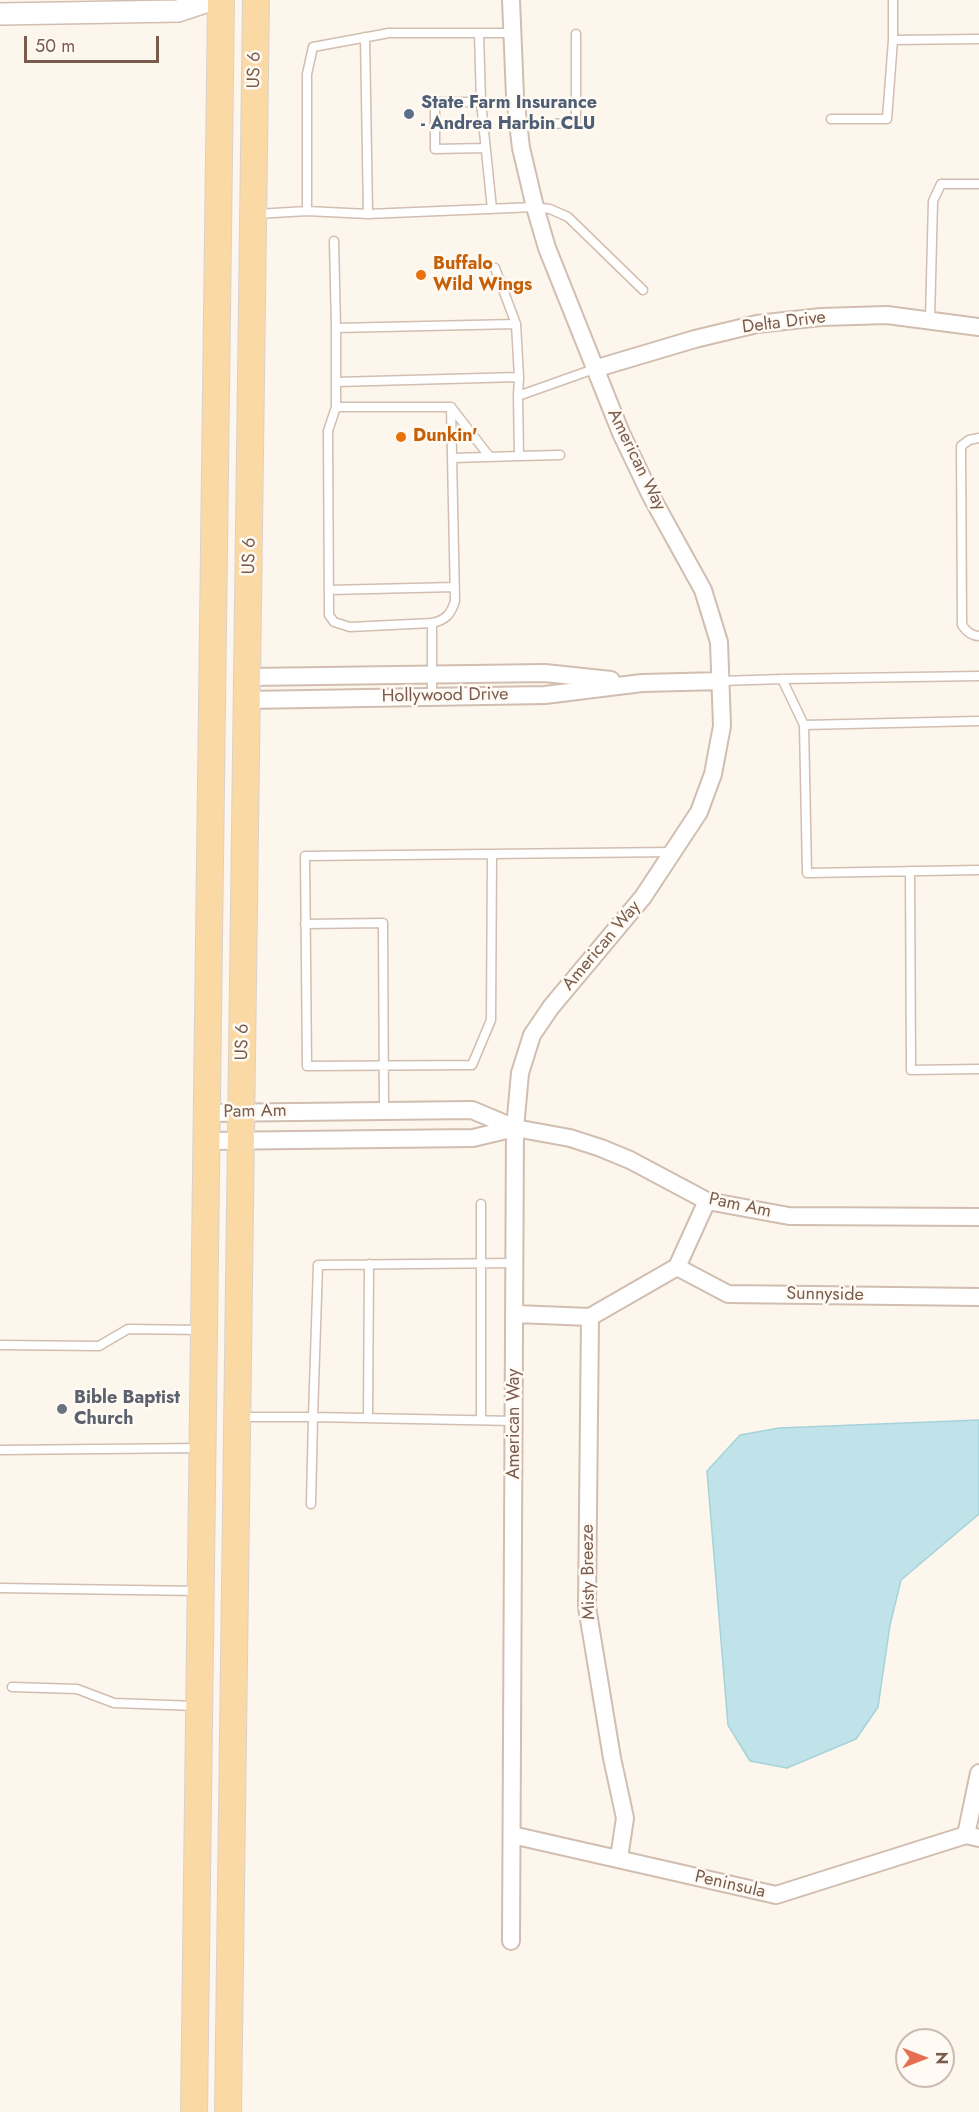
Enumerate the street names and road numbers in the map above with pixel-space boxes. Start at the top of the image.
street label: US 6 [244,51,266,89]
street label: Delta Drive [741,307,827,339]
street label: American Way [602,406,670,514]
street label: US 6 [239,537,261,575]
street label: Hollywood Drive [381,684,509,708]
street label: American Way [558,897,646,995]
street label: US 6 [232,1023,254,1061]
street label: Pam Am [223,1101,287,1123]
street label: Pam Am [707,1189,773,1223]
street label: Sunnyside [786,1284,864,1306]
street label: American Way [504,1369,526,1479]
street label: Misty Breeze [577,1524,601,1620]
street label: Peninsula [693,1866,767,1904]

